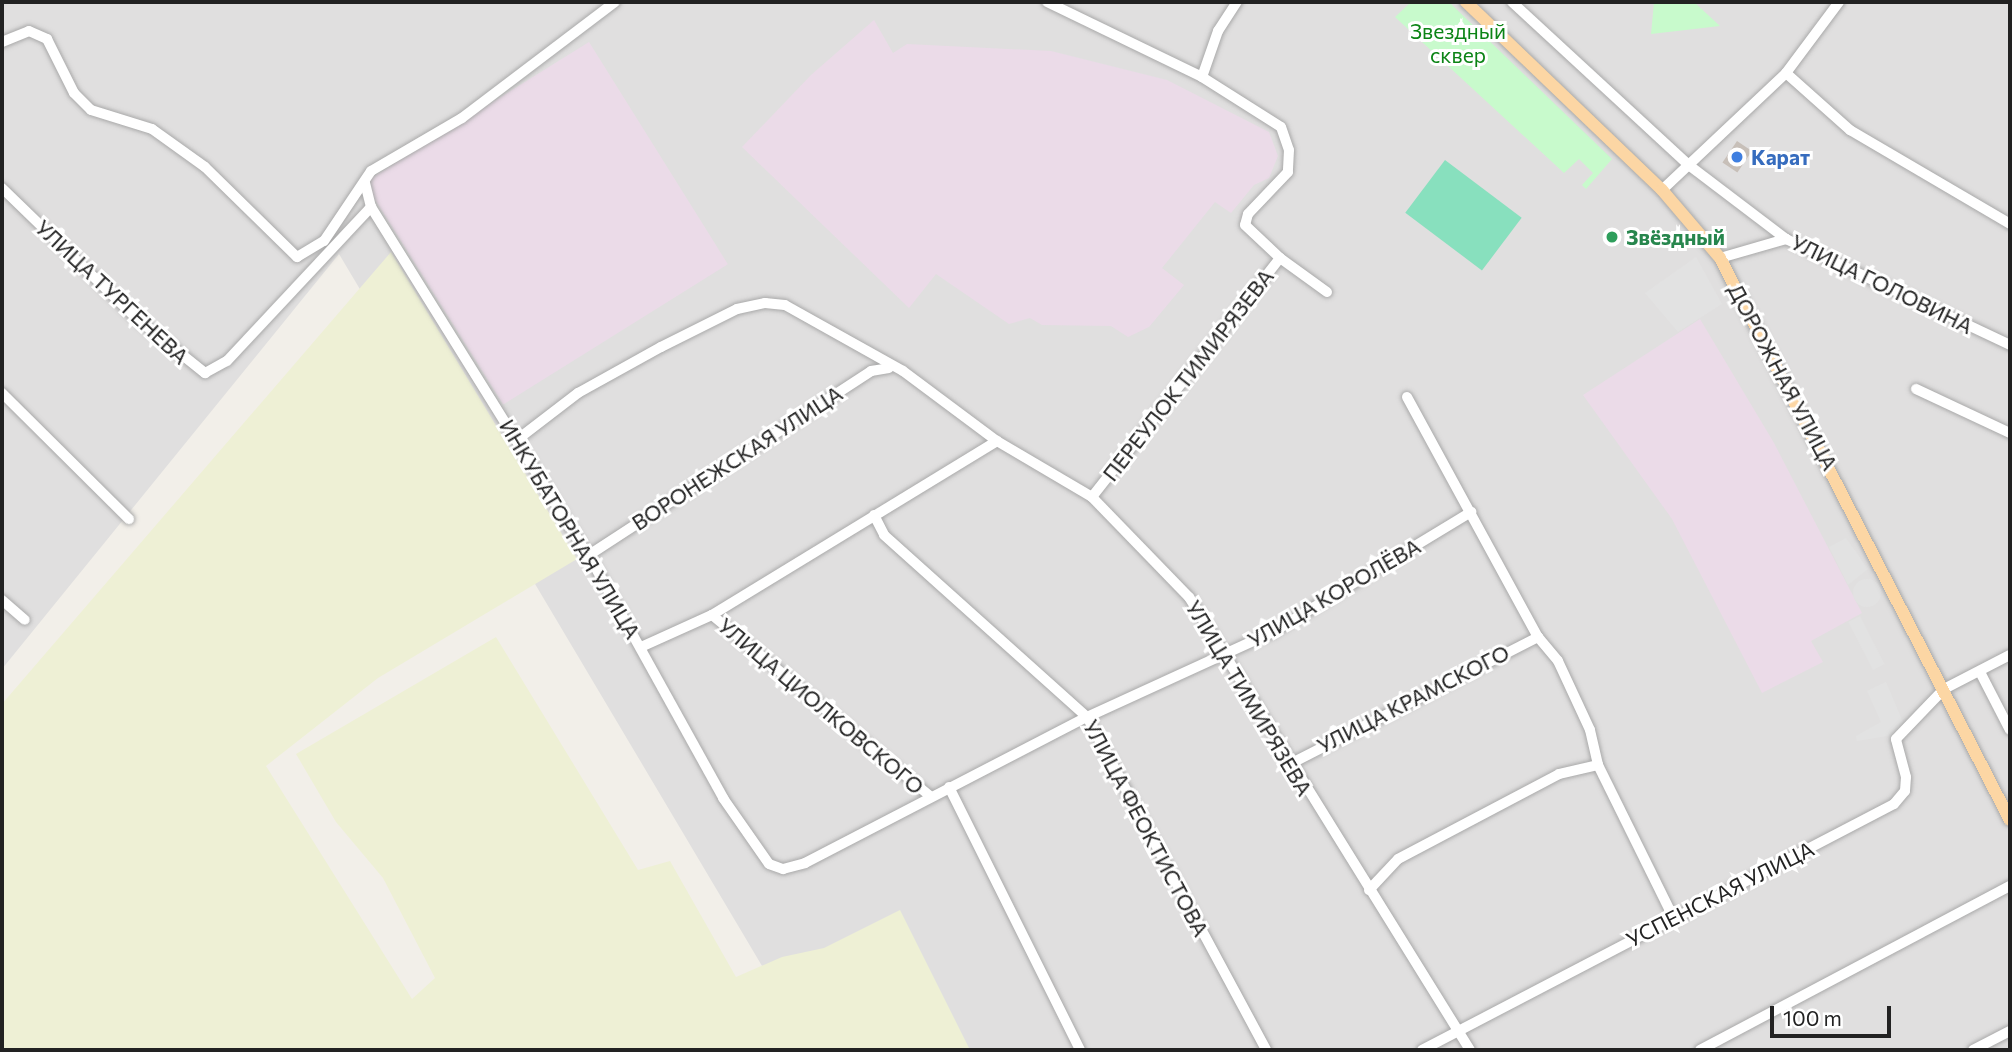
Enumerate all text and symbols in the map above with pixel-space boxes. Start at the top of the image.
park label: Звездный сквер [1410,18,1506,68]
place label: Карат [1751,144,1810,170]
marker: Карат [1729,149,1745,165]
street label: УЛИЦА ТУРГЕНЕВА [30,215,194,369]
place label: Звёздный [1626,224,1725,250]
marker: Звёздный [1604,229,1620,245]
street label: УЛИЦА ГОЛОВИНА [1787,229,1977,339]
street label: ПЕРЕУЛОК ТИМИРЯЗЕВА [1097,264,1279,486]
street label: ДОРОЖНАЯ УЛИЦА [1723,279,1843,475]
street label: ВОРОНЕЖСКАЯ УЛИЦА [627,381,847,535]
street label: ИНКУБАТОРНАЯ УЛИЦА [494,415,646,643]
street label: УЛИЦА КОРОЛЁВА [1243,533,1425,653]
street label: УЛИЦА ТИМИРЯЗЕВА [1181,596,1317,800]
street label: УЛИЦА ЦИОЛКОВСКОГО [713,613,929,799]
street label: УЛИЦА КРАМСКОГО [1313,640,1513,758]
street label: УЛИЦА ФЕОКТИСТОВА [1078,715,1214,941]
street label: УСПЕНСКАЯ УЛИЦА [1622,836,1818,952]
scale bar [1774,992,1895,1036]
text: 100 m [1783,1005,1842,1030]

